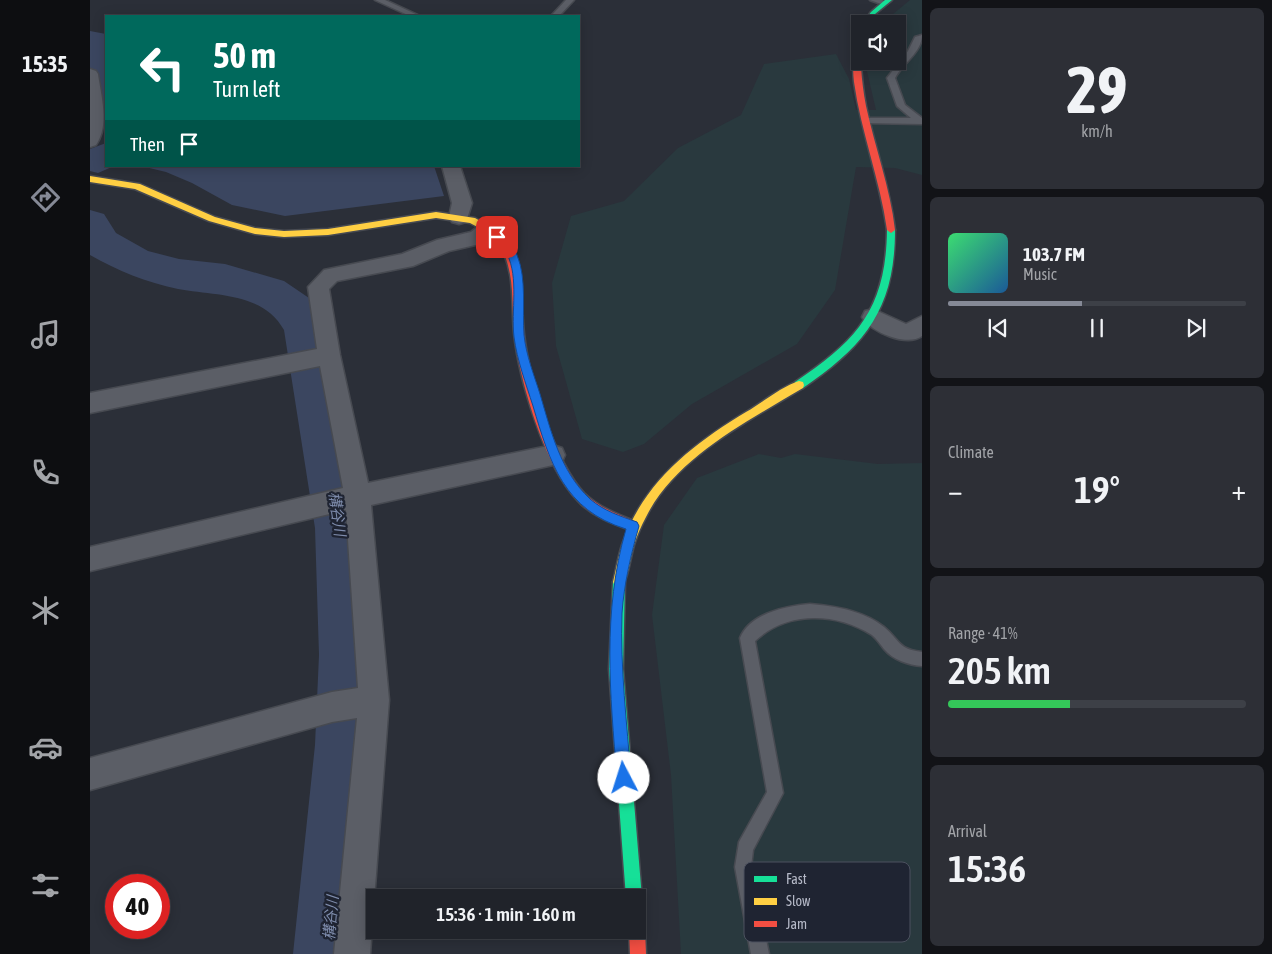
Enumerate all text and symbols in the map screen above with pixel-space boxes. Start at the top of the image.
map controls [851,15,906,70]
button: sound [851,15,906,70]
icon: left [130,35,195,100]
text: 50 m [213,35,276,75]
text: 15:35 [22,51,68,77]
text: 29 [1066,52,1128,127]
text: Turn left [213,76,280,102]
text: km/h [1081,122,1113,140]
icon: arrive [175,130,203,158]
text: Then [130,133,165,155]
icon: directions [28,180,63,215]
pin [476,216,518,258]
icon: arrive [483,223,511,251]
text: 103.7 FM [1023,243,1085,265]
text: Music [1023,265,1057,283]
icon: previous [984,314,1012,342]
icon: pause [1083,314,1111,342]
icon: next [1182,314,1210,342]
icon: music [28,317,63,352]
text: Climate [948,443,994,461]
icon: phone [28,455,63,490]
text: 19° [1074,468,1120,511]
text: − [948,474,963,506]
text: + [1231,474,1246,506]
water label: 構谷川 [326,490,349,539]
icon: climate [28,593,63,628]
text: Range · 41% [948,624,1018,642]
text: 205 km [948,649,1051,692]
icon: car [28,730,63,765]
position arrow [597,751,649,803]
text: Arrival [948,822,987,840]
text: 15:36 [948,847,1026,890]
legend [744,862,910,942]
icon: filters [28,868,63,903]
text: Fast [786,871,807,887]
speed limit sign: 40 [105,874,170,939]
water label: 構谷川 [320,893,341,941]
text: Slow [786,893,811,909]
text: 15:36 · 1 min · 160 m [436,903,576,925]
text: Jam [786,916,807,932]

